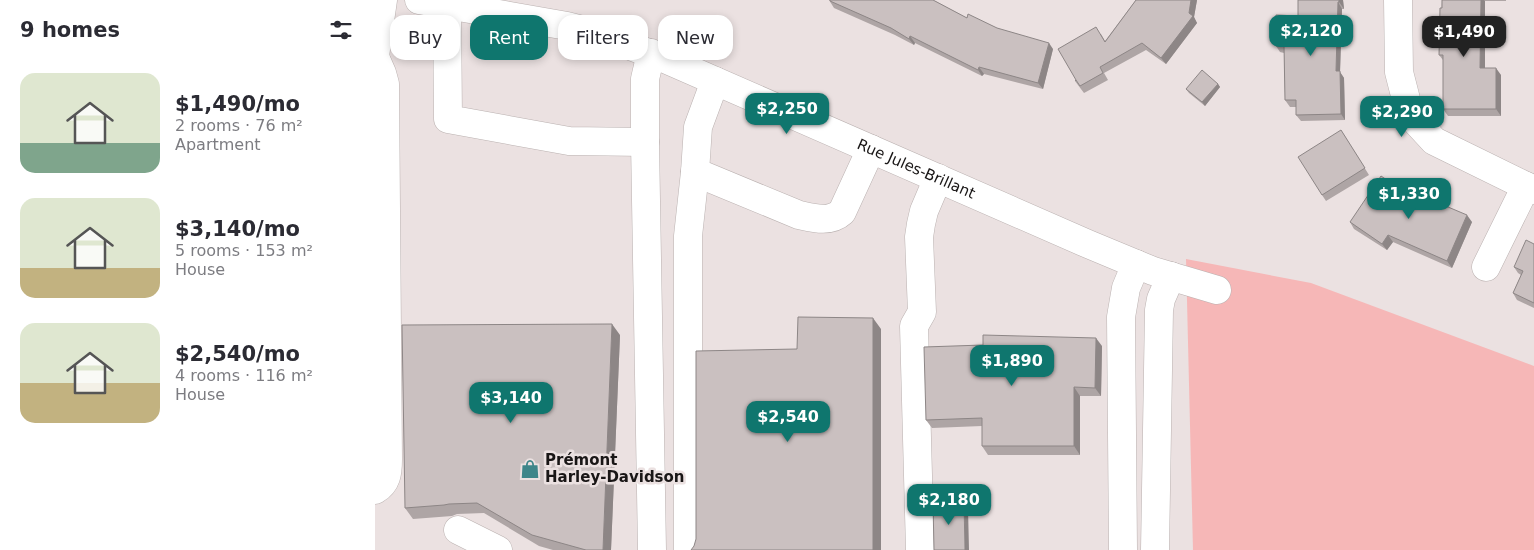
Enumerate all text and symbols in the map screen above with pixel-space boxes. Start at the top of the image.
chip: Buy [390,15,460,60]
chip: Rent [470,15,548,60]
chip: Filters [558,15,648,60]
chip: New [658,15,733,60]
pin: $2,120 [1270,15,1352,57]
pin: $1,490 [1423,15,1505,58]
icon: filters [327,16,355,44]
text: 9 homes [20,18,120,42]
text: $2,120 [1280,21,1342,40]
text: $1,490 [1433,22,1495,41]
text: $1,490/mo [175,92,300,116]
pin: $2,250 [746,92,828,135]
icon: home [60,93,120,153]
pin: $2,290 [1361,96,1443,138]
text: $2,250 [756,99,818,118]
text: $2,290 [1371,102,1433,121]
text: 2 rooms · 76 m² [175,116,303,135]
text: Apartment [175,135,261,154]
street label: Rue Jules-Brillant [854,135,978,203]
pin: $1,330 [1368,178,1450,220]
text: $1,330 [1378,184,1440,203]
text: $3,140/mo [175,217,300,241]
icon: home [60,218,120,278]
text: 5 rooms · 153 m² [175,241,313,260]
text: House [175,260,225,279]
text: $2,540/mo [175,342,300,366]
icon: home [60,343,120,403]
pin: $1,890 [971,344,1053,387]
text: $1,890 [981,351,1043,370]
text: 4 rooms · 116 m² [175,366,313,385]
pin: $3,140 [470,382,552,424]
text: House [175,385,225,404]
text: $3,140 [480,388,542,407]
pin: $2,540 [747,400,829,443]
text: $2,540 [757,407,819,426]
place label: Prémont Harley-Davidson [545,451,685,486]
shop icon: Prémont Harley-Davidson [519,458,541,480]
pin: $2,180 [908,484,990,526]
text: $2,180 [918,490,980,509]

